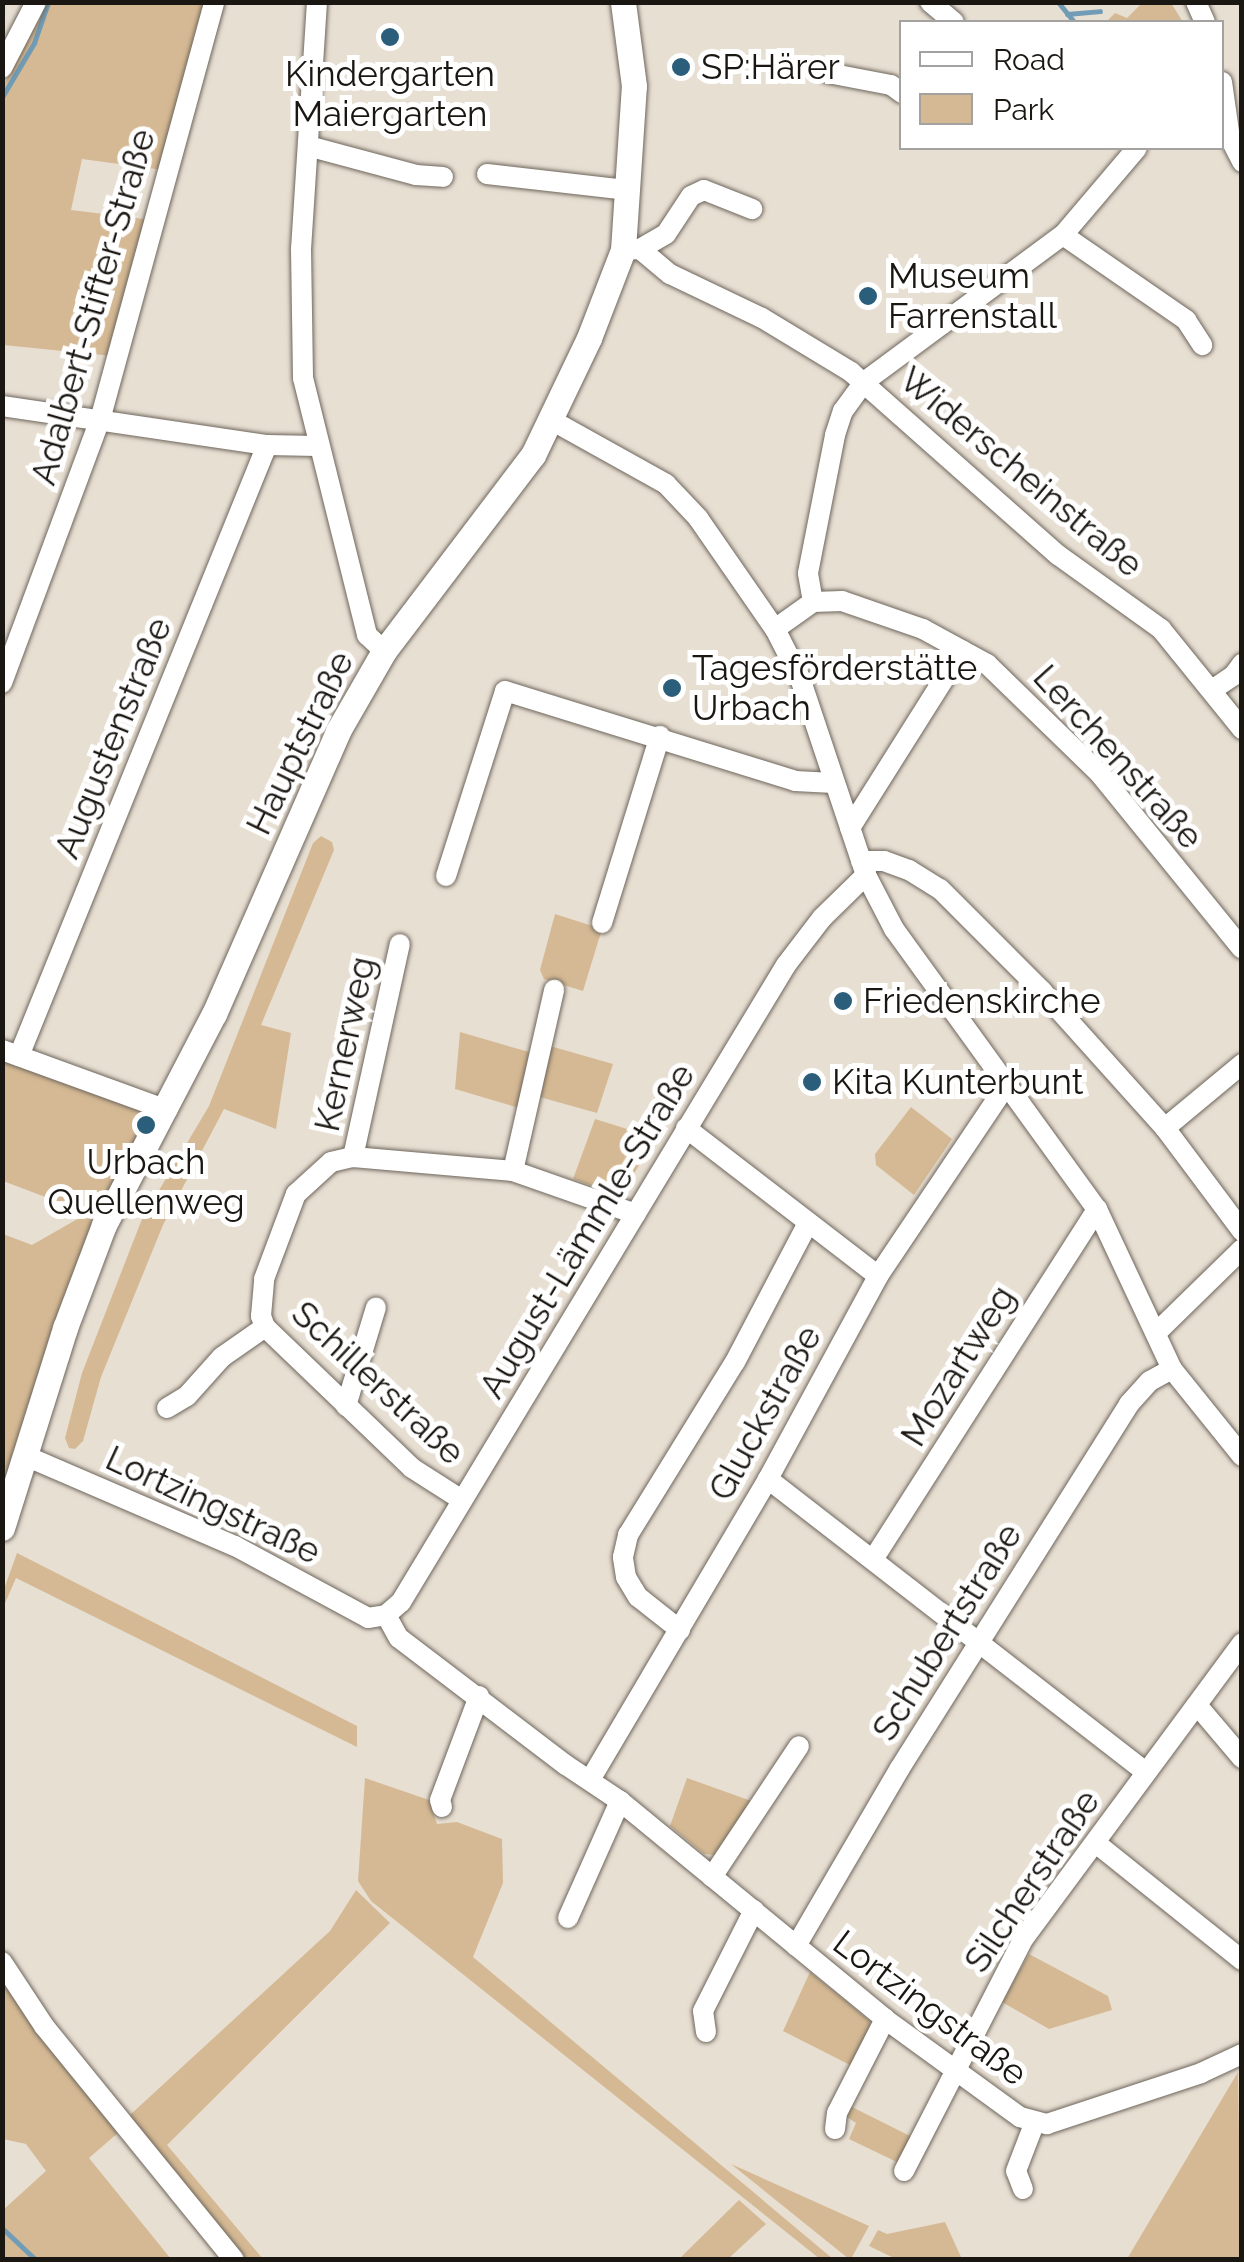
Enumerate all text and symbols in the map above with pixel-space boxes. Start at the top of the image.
legend [899,20,1224,150]
marker: Kindergarten Maiergarten [379,26,401,48]
text: Road [993,42,1065,77]
place label: SP:Härer [701,46,840,88]
place label: Kindergarten Maiergarten [285,53,495,135]
marker: SP:Härer [670,56,692,78]
text: Park [993,92,1054,127]
street label: Adalbert-Stifter-Straße [22,124,164,490]
place label: Museum Farrenstall [888,255,1057,337]
marker: Museum Farrenstall [857,285,879,307]
street label: Widerscheinstraße [891,358,1151,586]
street label: Augustenstraße [46,612,180,864]
street label: Hauptstraße [238,645,362,841]
place label: Tagesförderstätte Urbach [692,647,977,729]
street label: Lerchenstraße [1025,657,1211,857]
marker: Tagesförderstätte Urbach [661,677,683,699]
street label: Kernerweg [306,953,384,1135]
place label: Friedenskirche [863,980,1100,1022]
marker: Friedenskirche [832,990,854,1012]
street label: August-Lämmle-Straße [471,1056,703,1406]
place label: Kita Kunterbunt [832,1061,1083,1103]
marker: Kita Kunterbunt [801,1071,823,1093]
marker: Urbach Quellenweg [135,1114,157,1136]
place label: Urbach Quellenweg [47,1141,245,1223]
street label: Mozartweg [892,1278,1024,1454]
street label: Schillerstraße [283,1293,473,1473]
street label: Gluckstraße [700,1318,830,1508]
street label: Lortzingstraße [99,1437,327,1573]
street label: Schubertstraße [864,1516,1030,1748]
street label: Silcherstraße [956,1782,1108,1980]
street label: Lortzingstraße [825,1922,1035,2094]

